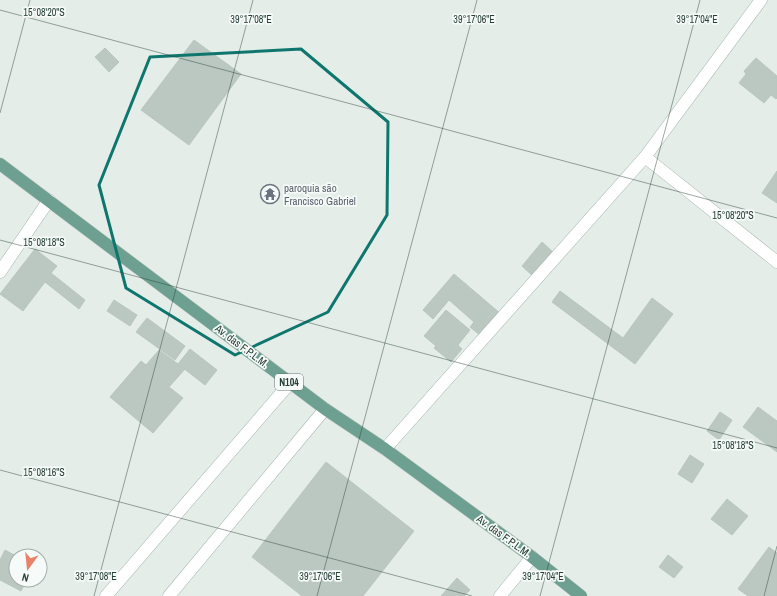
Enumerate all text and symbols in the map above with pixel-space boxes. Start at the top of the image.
text: 15°08'20"S [23,6,65,19]
text: 39°17'08"E [230,13,272,26]
text: 39°17'06"E [453,13,495,26]
text: 39°17'04"E [676,13,718,26]
place label: paroquia são Francisco Gabriel [284,181,356,208]
temple icon: paroquia são Francisco Gabriel [259,183,281,205]
text: 15°08'20"S [712,209,754,222]
text: 15°08'18"S [23,236,65,249]
street label: Av. das F.P.L.M. [212,321,272,371]
road number: N104 [275,374,303,390]
text: 15°08'18"S [712,439,754,452]
text: 15°08'16"S [23,466,65,479]
street label: Av. das F.P.L.M. [473,511,534,560]
north arrow [8,548,48,588]
text: N [20,570,30,585]
text: 39°17'08"E [75,570,117,583]
text: 39°17'06"E [299,570,341,583]
text: 39°17'04"E [522,570,564,583]

